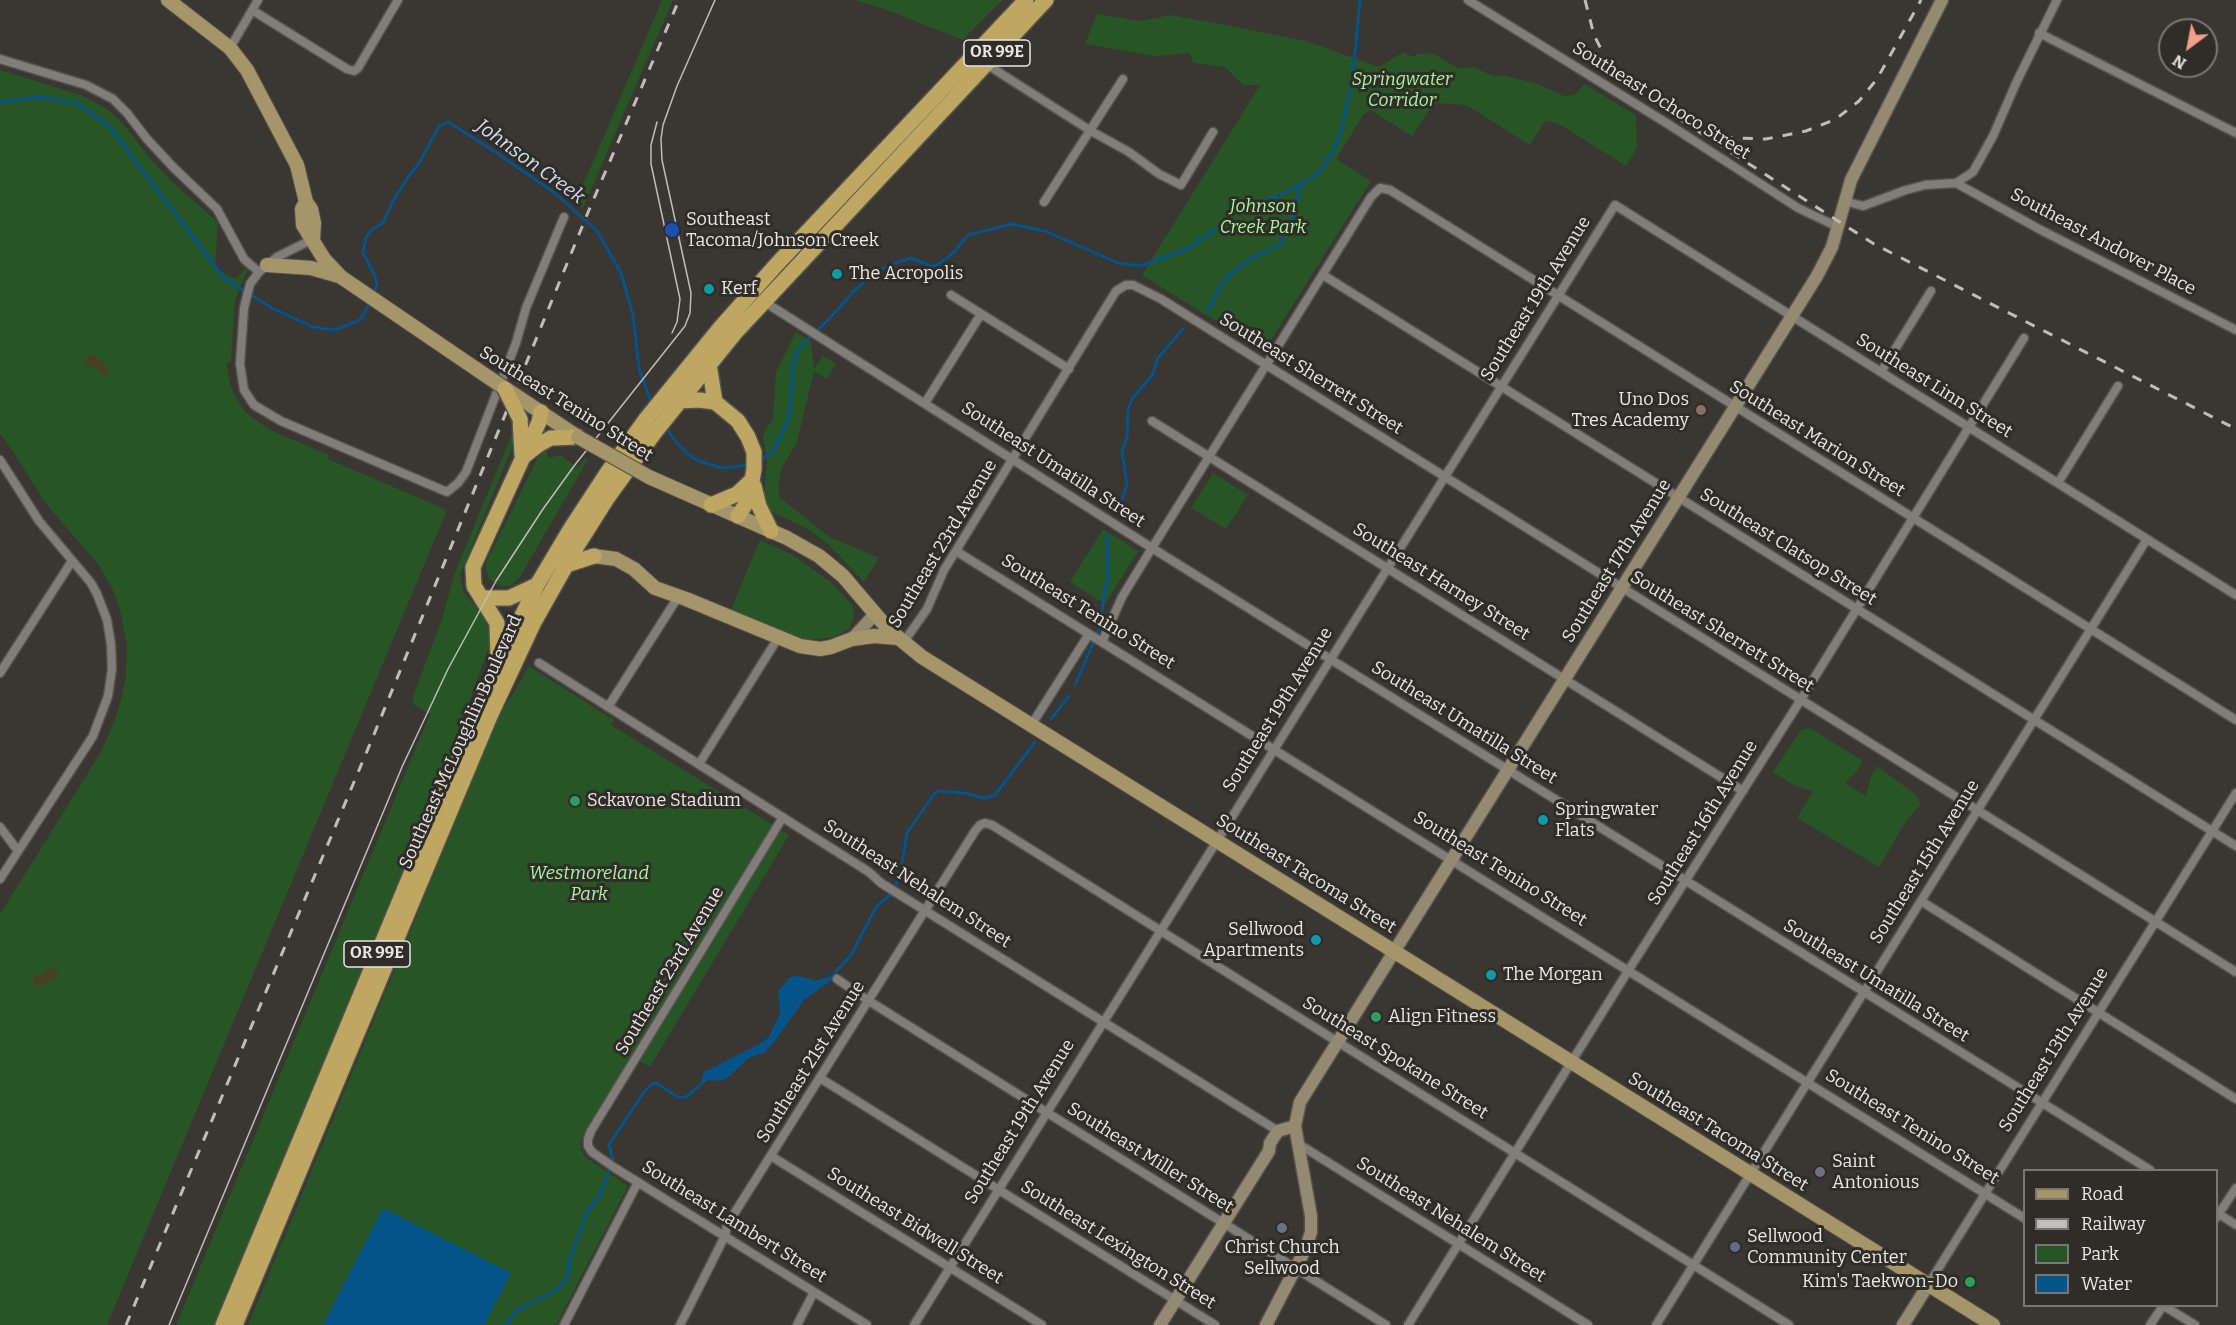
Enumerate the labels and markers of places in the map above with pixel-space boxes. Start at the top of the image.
place label: Southeast Tacoma/Johnson Creek [686,209,879,252]
marker: Southeast Tacoma/Johnson Creek [663,221,681,239]
place label: The Acropolis [849,263,963,285]
marker: The Acropolis [830,267,844,281]
place label: Kerf [721,278,757,300]
marker: Kerf [702,282,716,296]
place label: Uno Dos Tres Academy [1571,389,1689,432]
marker: Uno Dos Tres Academy [1694,403,1708,417]
place label: Sckavone Stadium [587,790,741,812]
marker: Sckavone Stadium [568,794,582,808]
place label: Springwater Flats [1555,799,1658,842]
marker: Springwater Flats [1536,813,1550,827]
place label: Sellwood Apartments [1203,919,1304,962]
marker: Sellwood Apartments [1309,933,1323,947]
place label: The Morgan [1503,964,1603,986]
marker: The Morgan [1484,968,1498,982]
place label: Align Fitness [1388,1006,1496,1028]
marker: Align Fitness [1369,1010,1383,1024]
place label: Saint Antonious [1832,1151,1919,1194]
marker: Saint Antonious [1813,1165,1827,1179]
marker: Christ Church Sellwood [1275,1221,1289,1235]
place label: Sellwood Community Center [1747,1226,1907,1268]
place label: Christ Church Sellwood [1224,1237,1340,1280]
marker: Sellwood Community Center [1728,1240,1742,1254]
place label: Kim's Taekwon-Do [1802,1271,1958,1293]
marker: Kim's Taekwon-Do [1963,1275,1977,1289]

